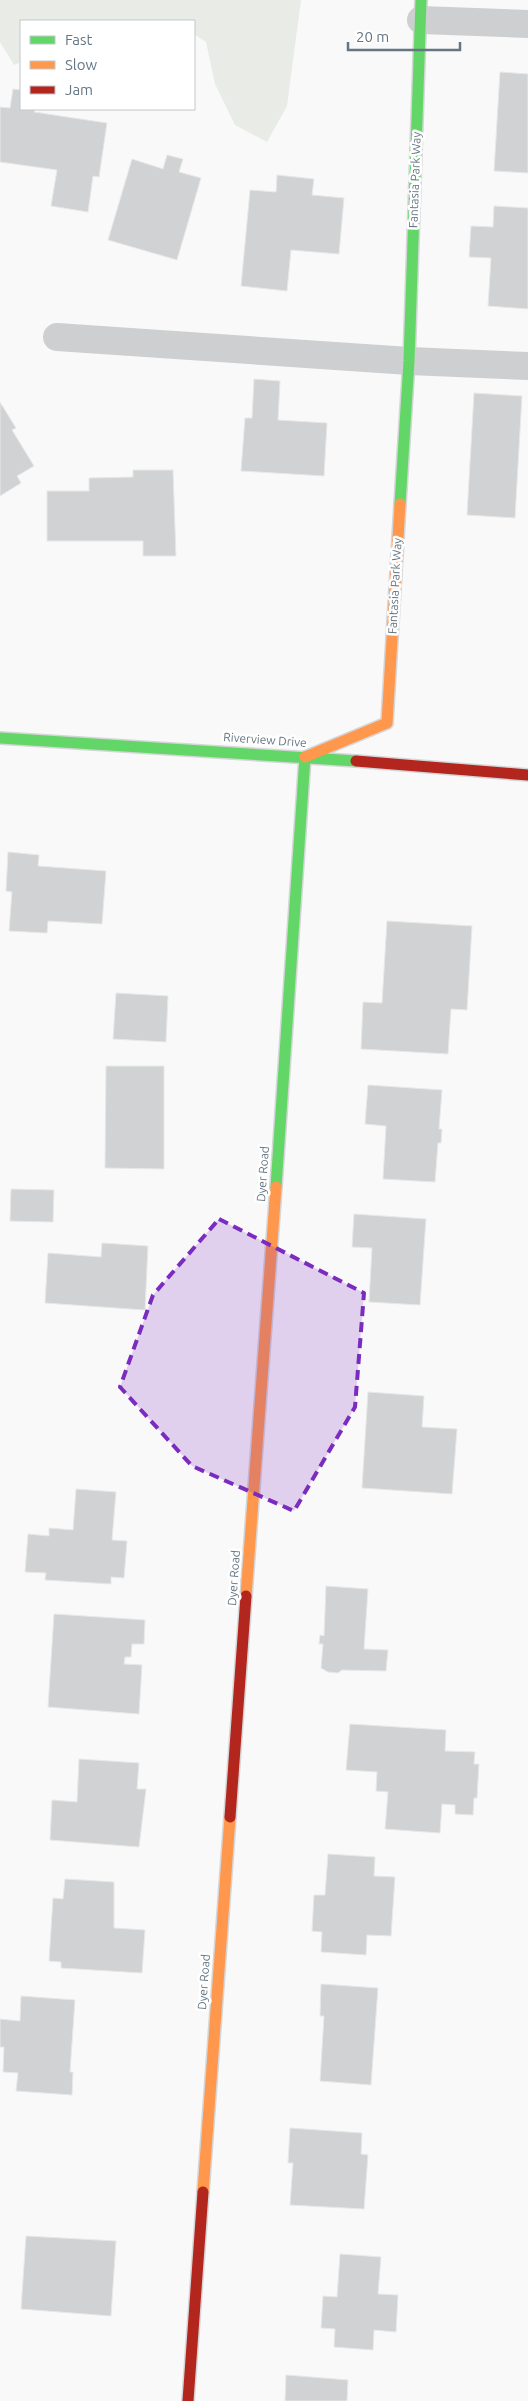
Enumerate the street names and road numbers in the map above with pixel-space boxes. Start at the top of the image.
street label: Fantasia Park Way [406,131,423,228]
street label: Fantasia Park Way [385,537,404,634]
street label: Riverview Drive [223,730,307,749]
street label: Dyer Road [254,1146,271,1202]
street label: Dyer Road [225,1550,242,1606]
street label: Dyer Road [195,1954,212,2010]

